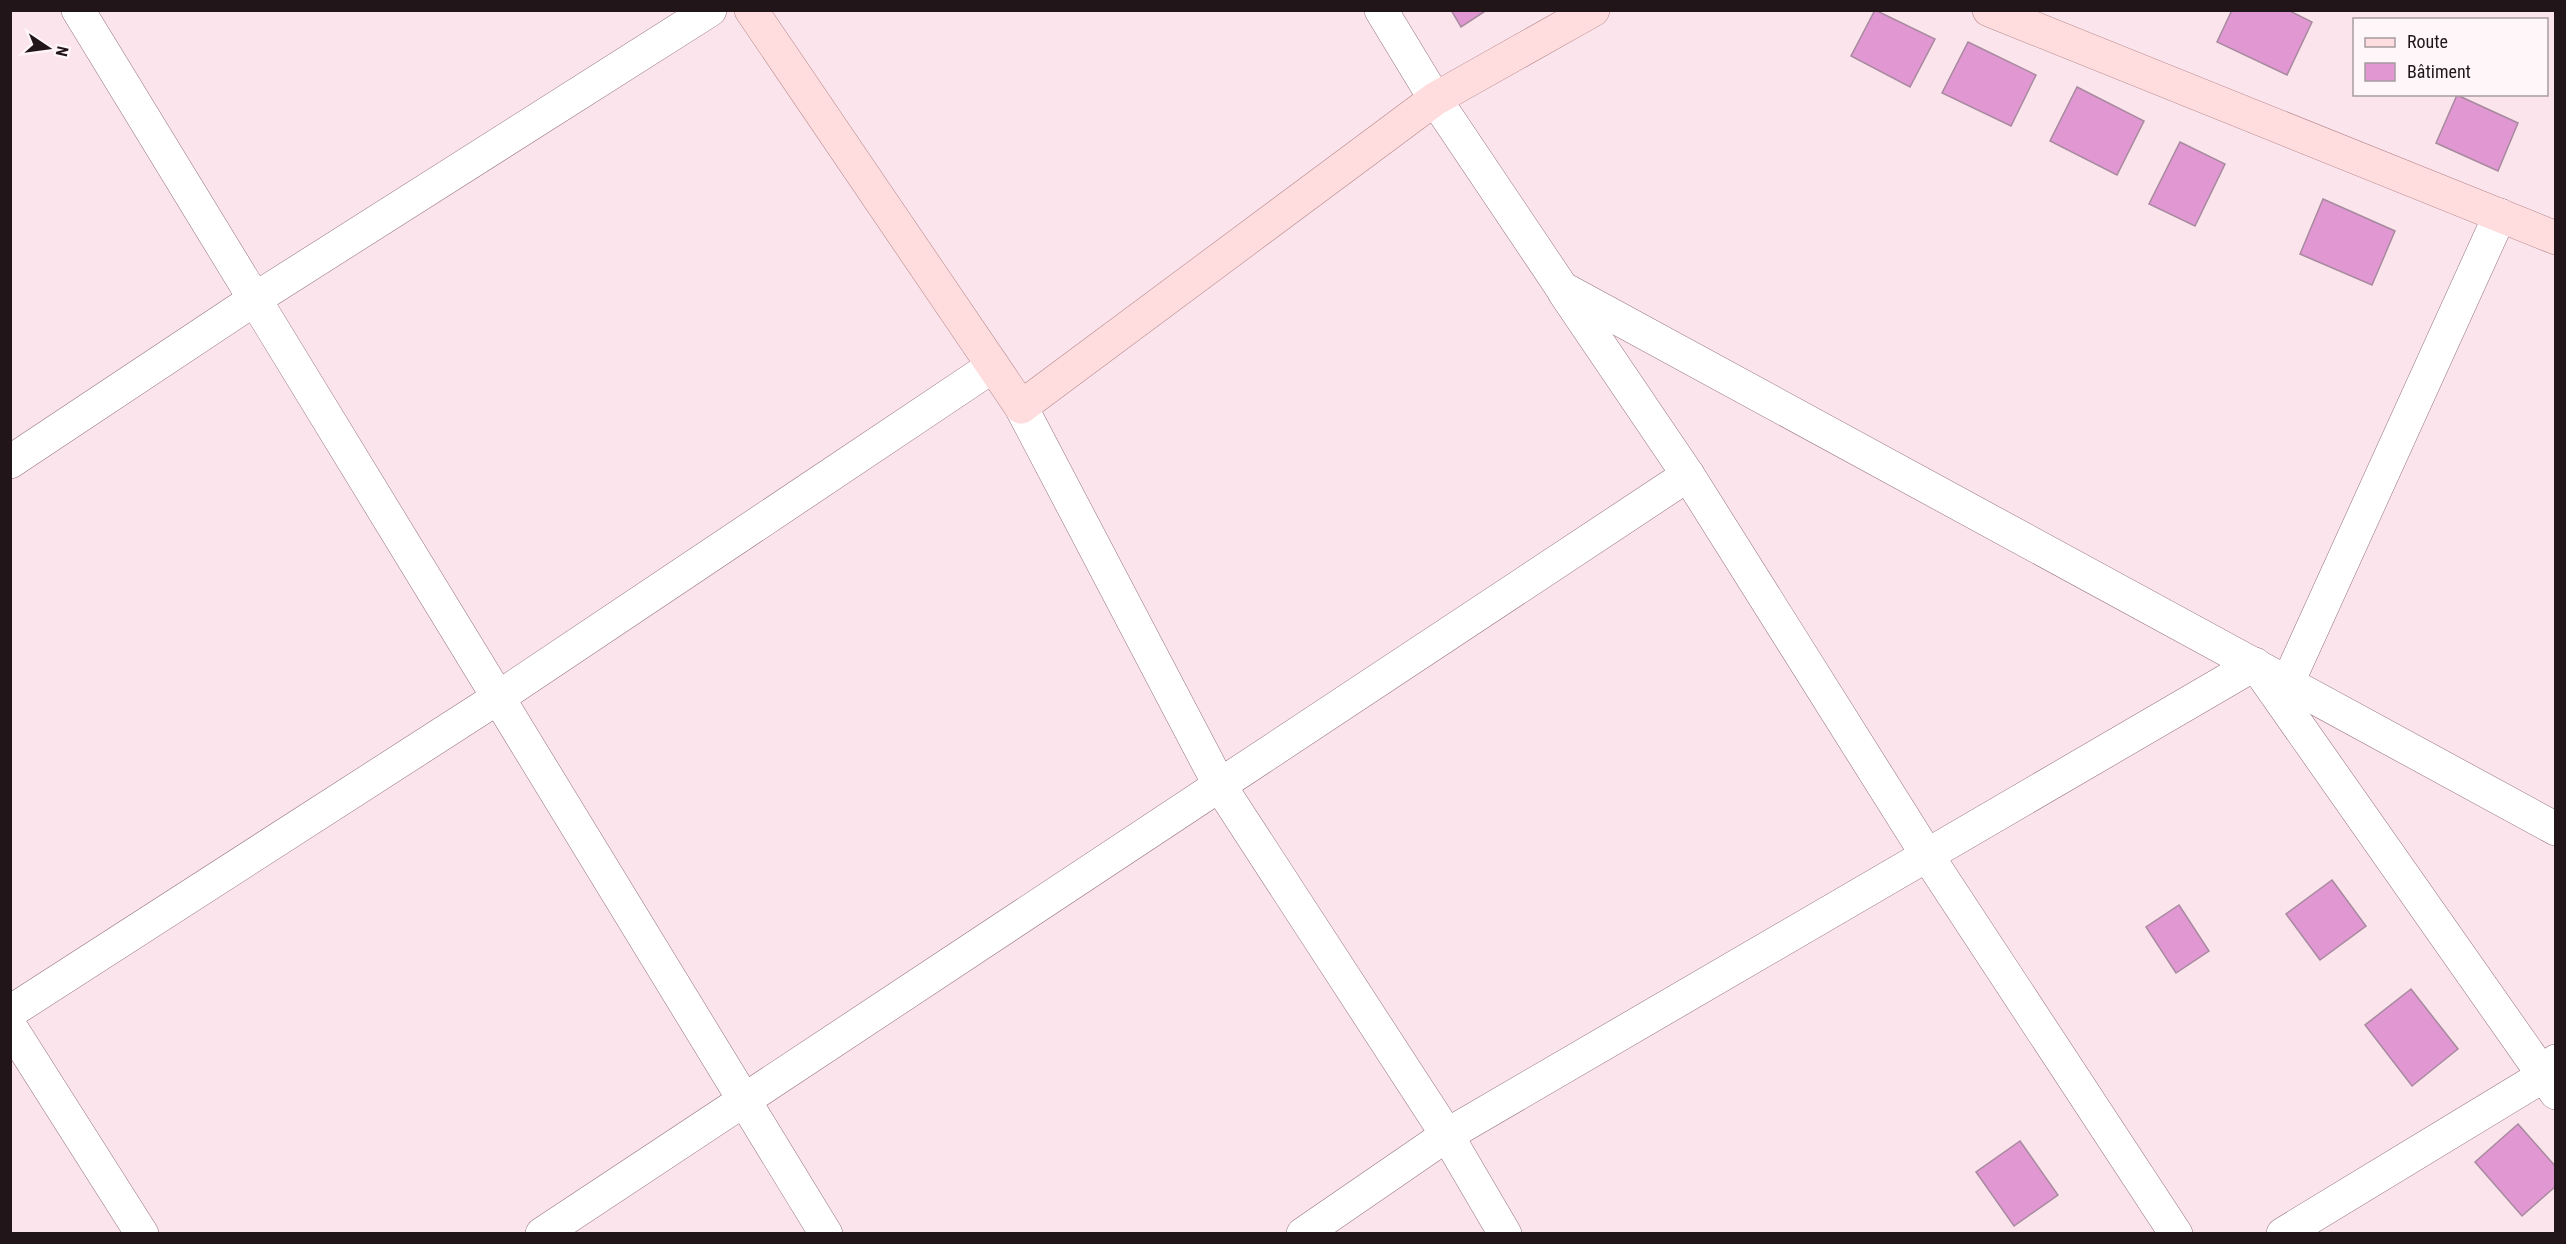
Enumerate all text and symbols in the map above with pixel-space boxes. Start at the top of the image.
north arrow [18,18,78,78]
legend [2353,18,2548,96]
text: Route [2407,31,2448,52]
text: N [52,44,72,58]
text: Bâtiment [2407,61,2471,82]

